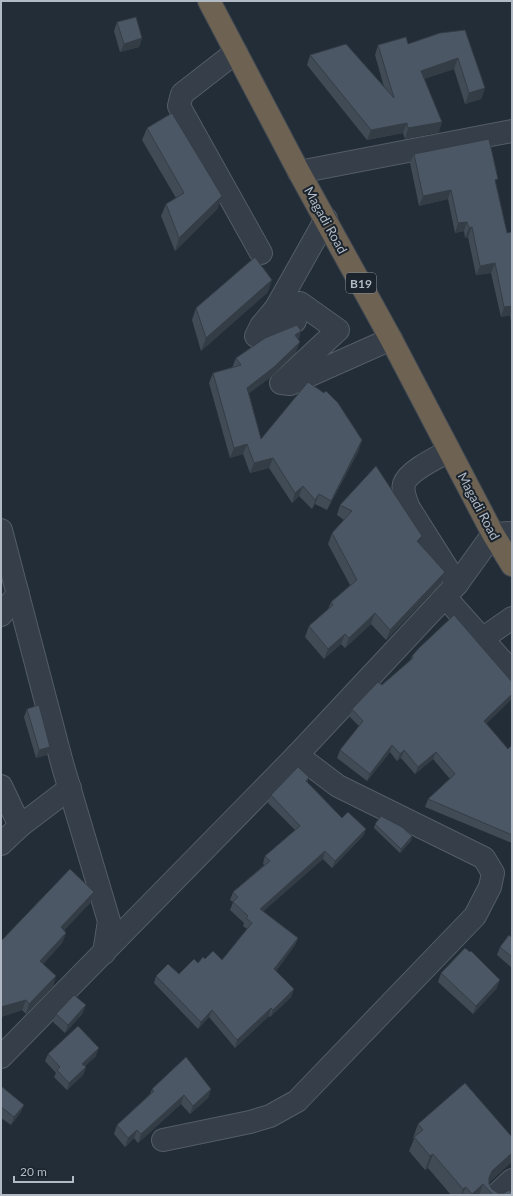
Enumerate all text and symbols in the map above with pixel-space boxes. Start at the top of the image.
street label: Magadi Road [301,184,351,256]
road number: B19 [346,273,376,293]
street label: Magadi Road [455,470,503,542]
scale bar [14,1158,73,1184]
text: 20 m [20,1164,47,1179]

